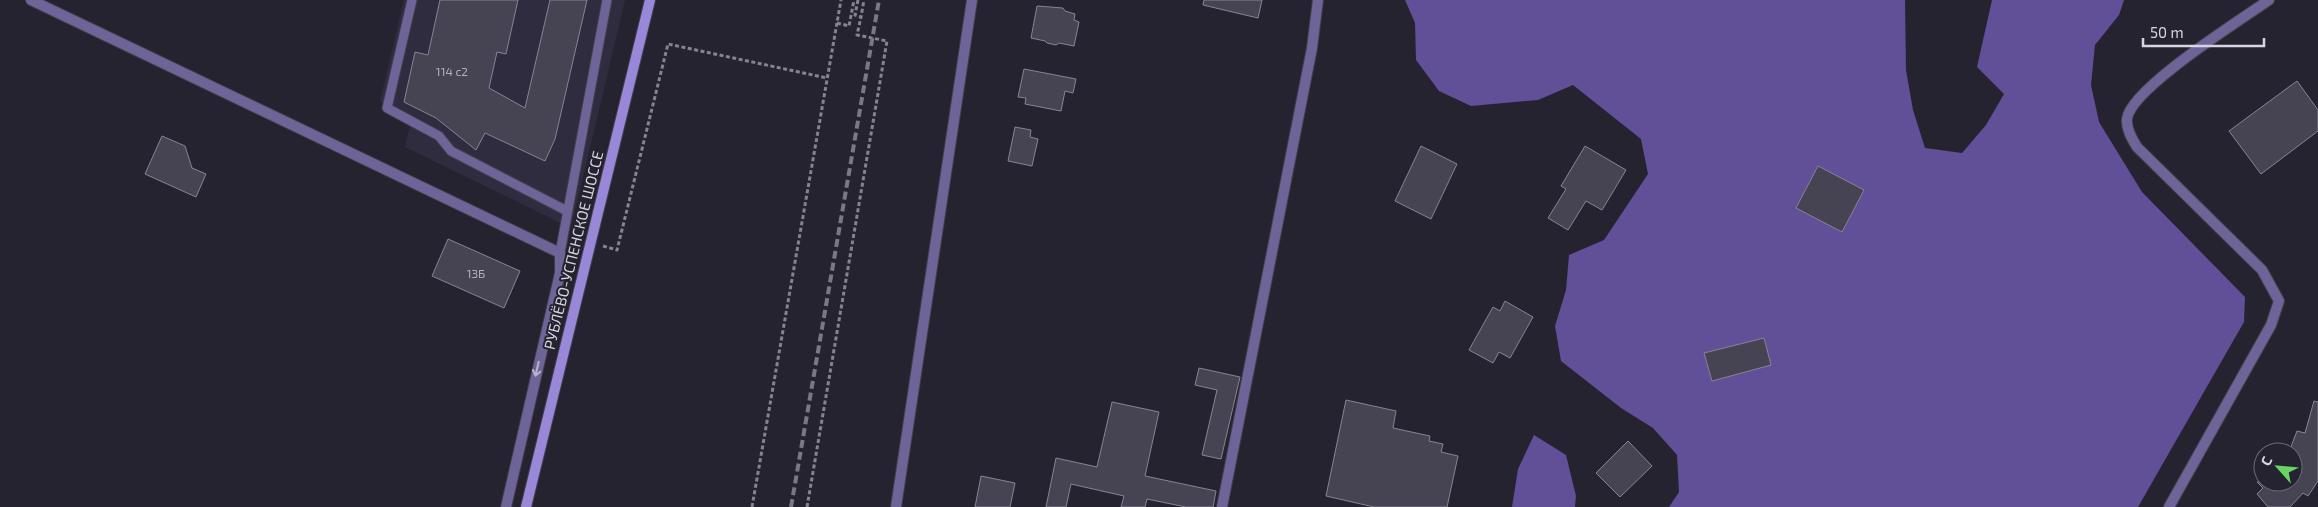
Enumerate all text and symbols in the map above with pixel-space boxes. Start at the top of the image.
scale bar [2143,15,2264,47]
text: 50 m [2150,23,2184,41]
house number: 114 с2 [436,64,468,78]
street label: РУБЛЁВО-УСПЕНСКОЕ ШОССЕ [540,149,606,351]
house number: 13Б [467,266,485,280]
one-way arrow [532,361,541,377]
north arrow [2253,442,2303,492]
text: С [2257,453,2275,468]

